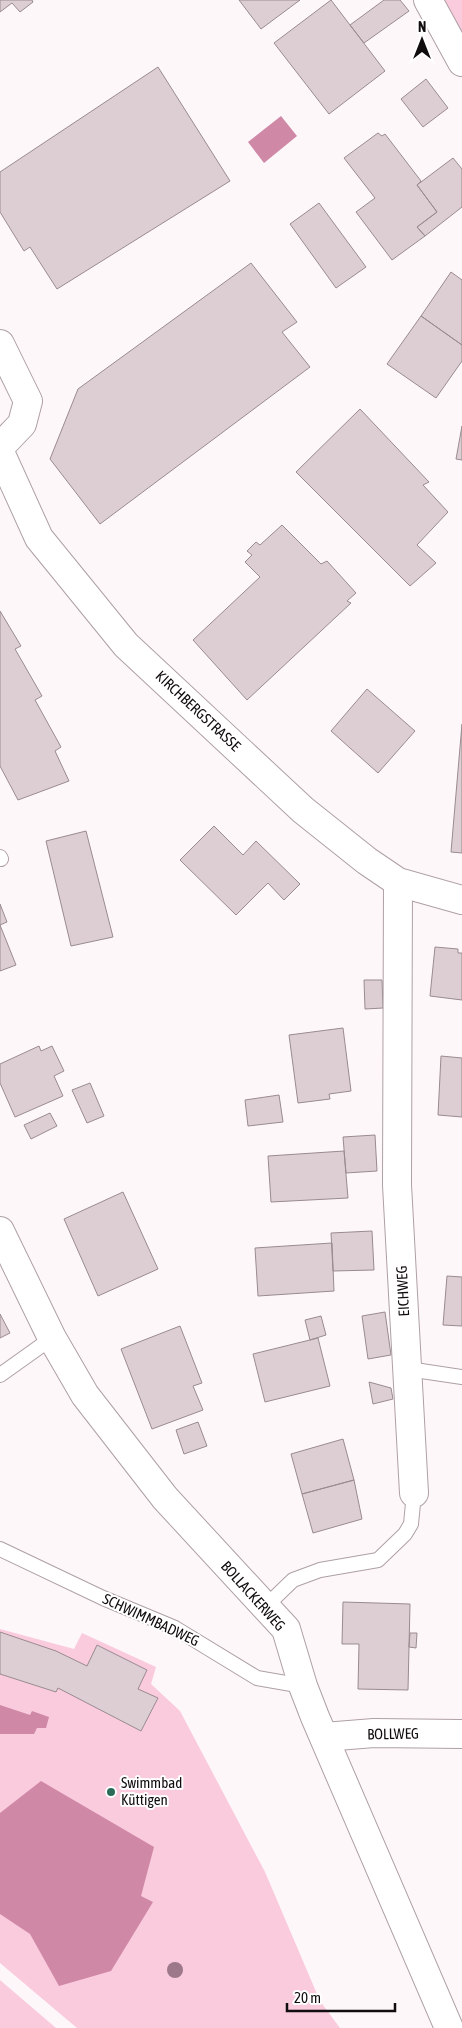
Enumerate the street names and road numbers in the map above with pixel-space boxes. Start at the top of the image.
street label: KIRCHBERGSTRASSE [152,667,245,755]
street label: EICHWEG [393,1265,412,1317]
street label: BOLLACKERWEG [218,1557,289,1634]
street label: SCHWIMMBADWEG [100,1590,202,1649]
street label: BOLLWEG [367,1725,419,1742]

